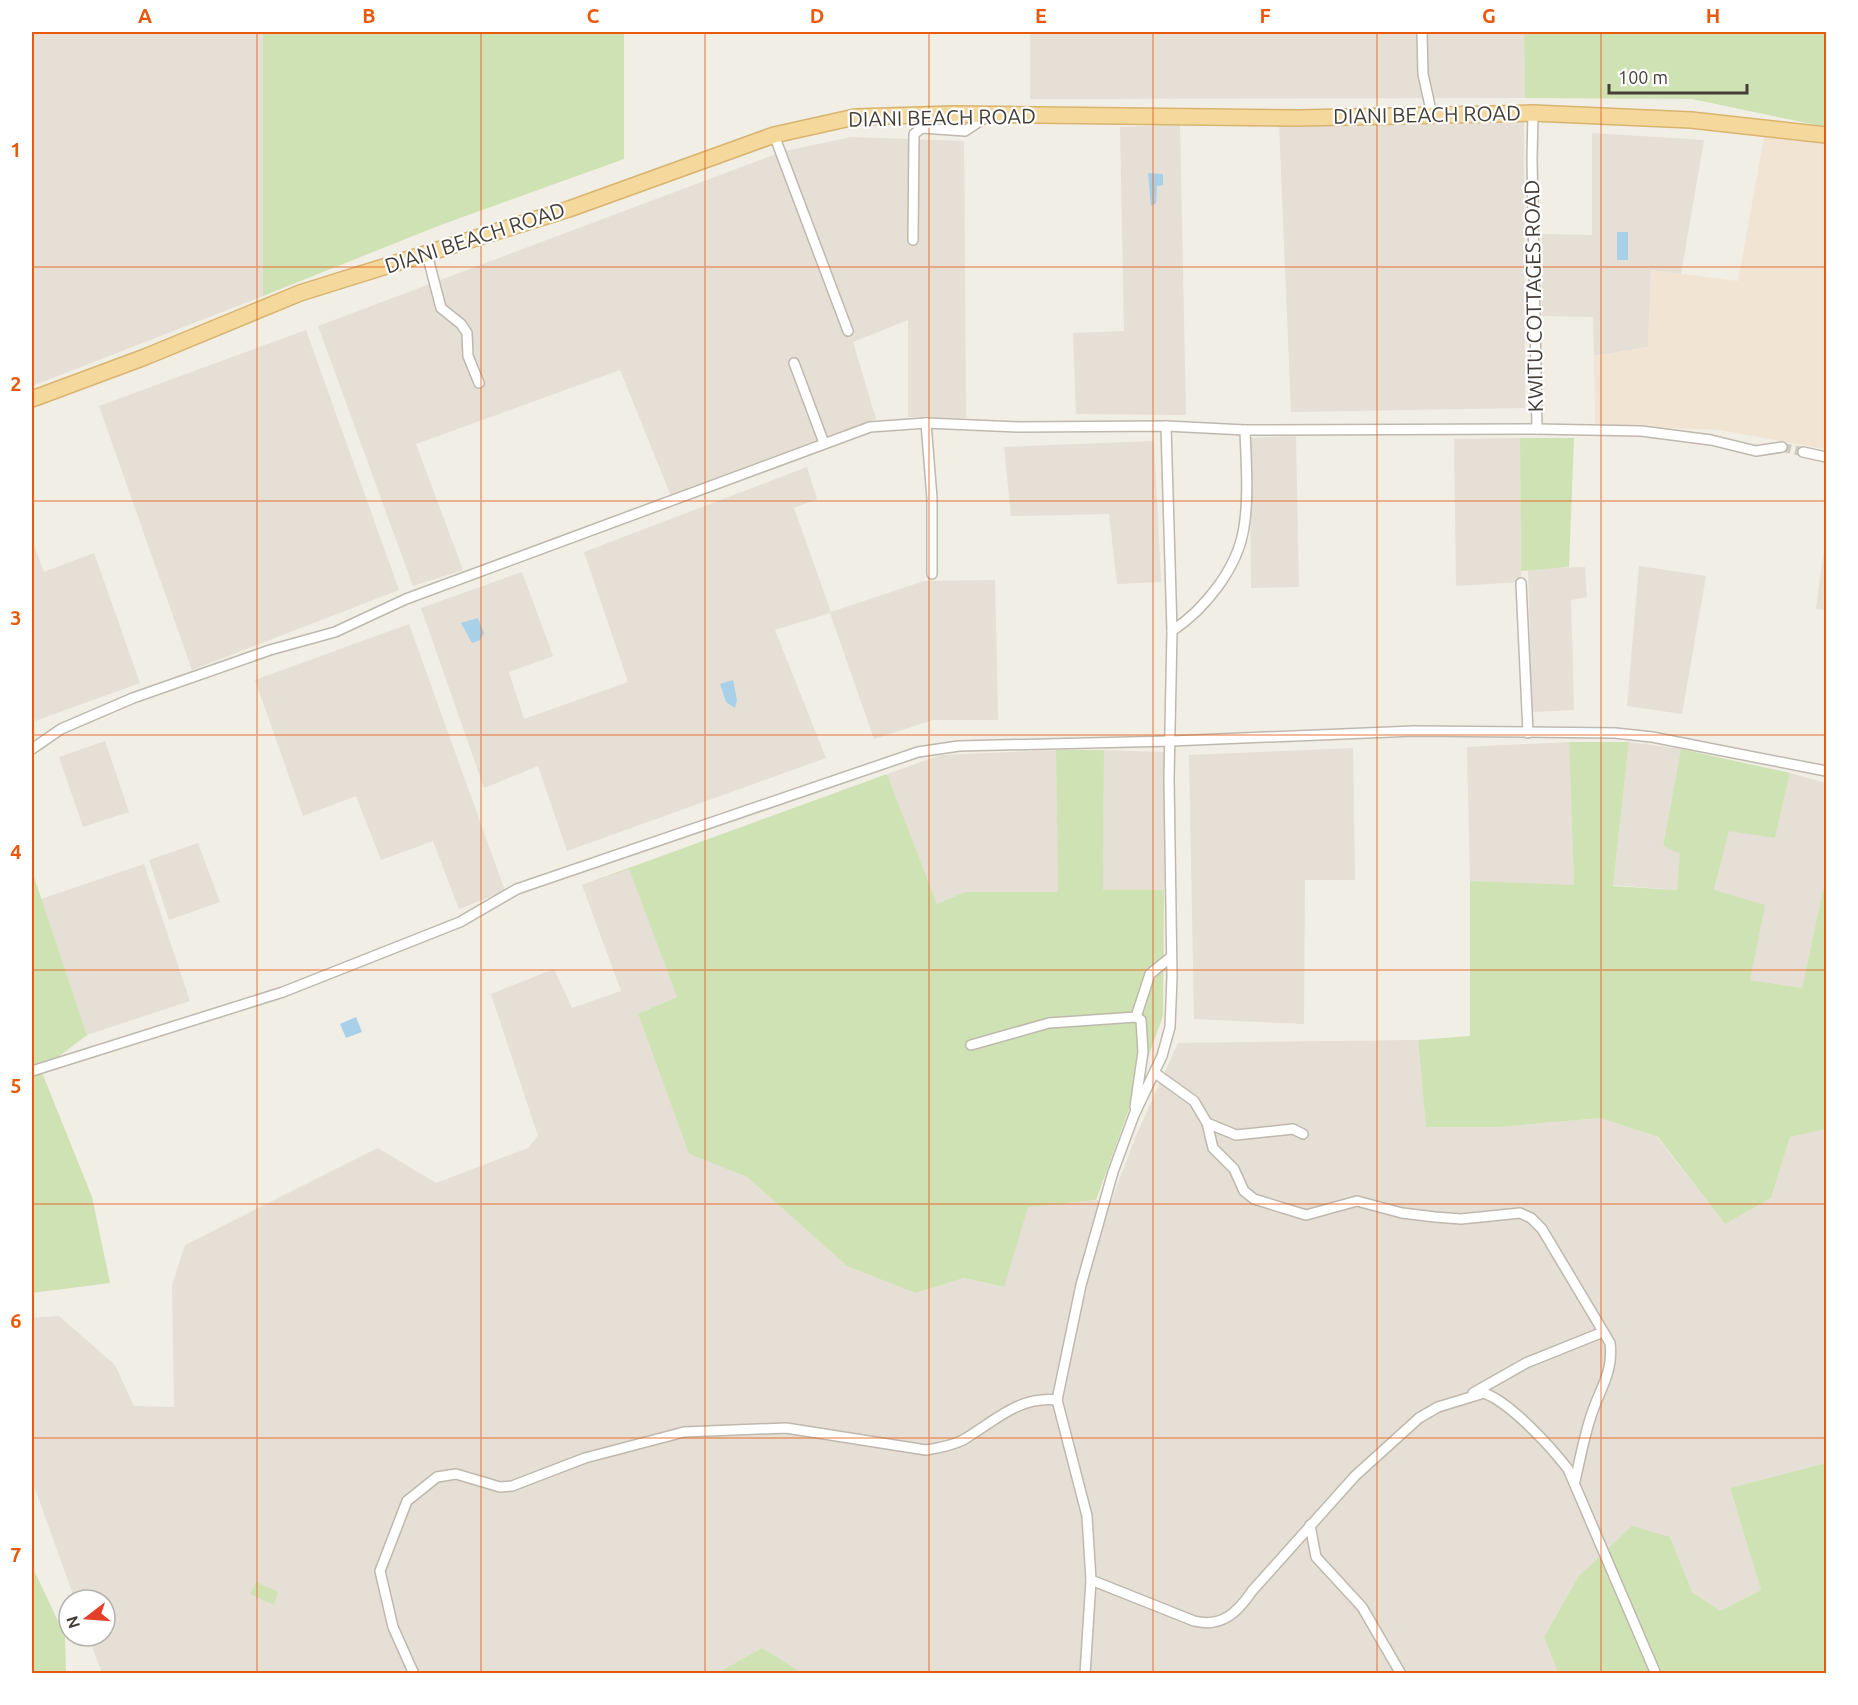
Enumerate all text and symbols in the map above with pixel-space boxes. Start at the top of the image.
text: A [138,4,152,27]
text: B [362,4,376,27]
text: C [587,4,600,27]
text: D [810,4,824,27]
text: E [1035,4,1047,27]
text: F [1259,4,1271,27]
text: G [1482,4,1496,27]
text: H [1706,4,1720,27]
scale bar [1609,57,1747,95]
text: 100 m [1618,67,1668,87]
street label: DIANI BEACH ROAD [1333,100,1521,128]
street label: DIANI BEACH ROAD [848,103,1036,131]
text: 1 [10,138,22,161]
street label: KWITU COTTAGES ROAD [1519,180,1547,412]
street label: DIANI BEACH ROAD [382,197,568,277]
text: 2 [10,372,22,395]
text: 3 [10,606,22,629]
text: 4 [10,840,22,863]
text: 5 [10,1074,22,1097]
text: 6 [10,1309,22,1332]
text: 7 [10,1543,22,1566]
north arrow [57,1588,117,1648]
text: N [62,1614,83,1631]

